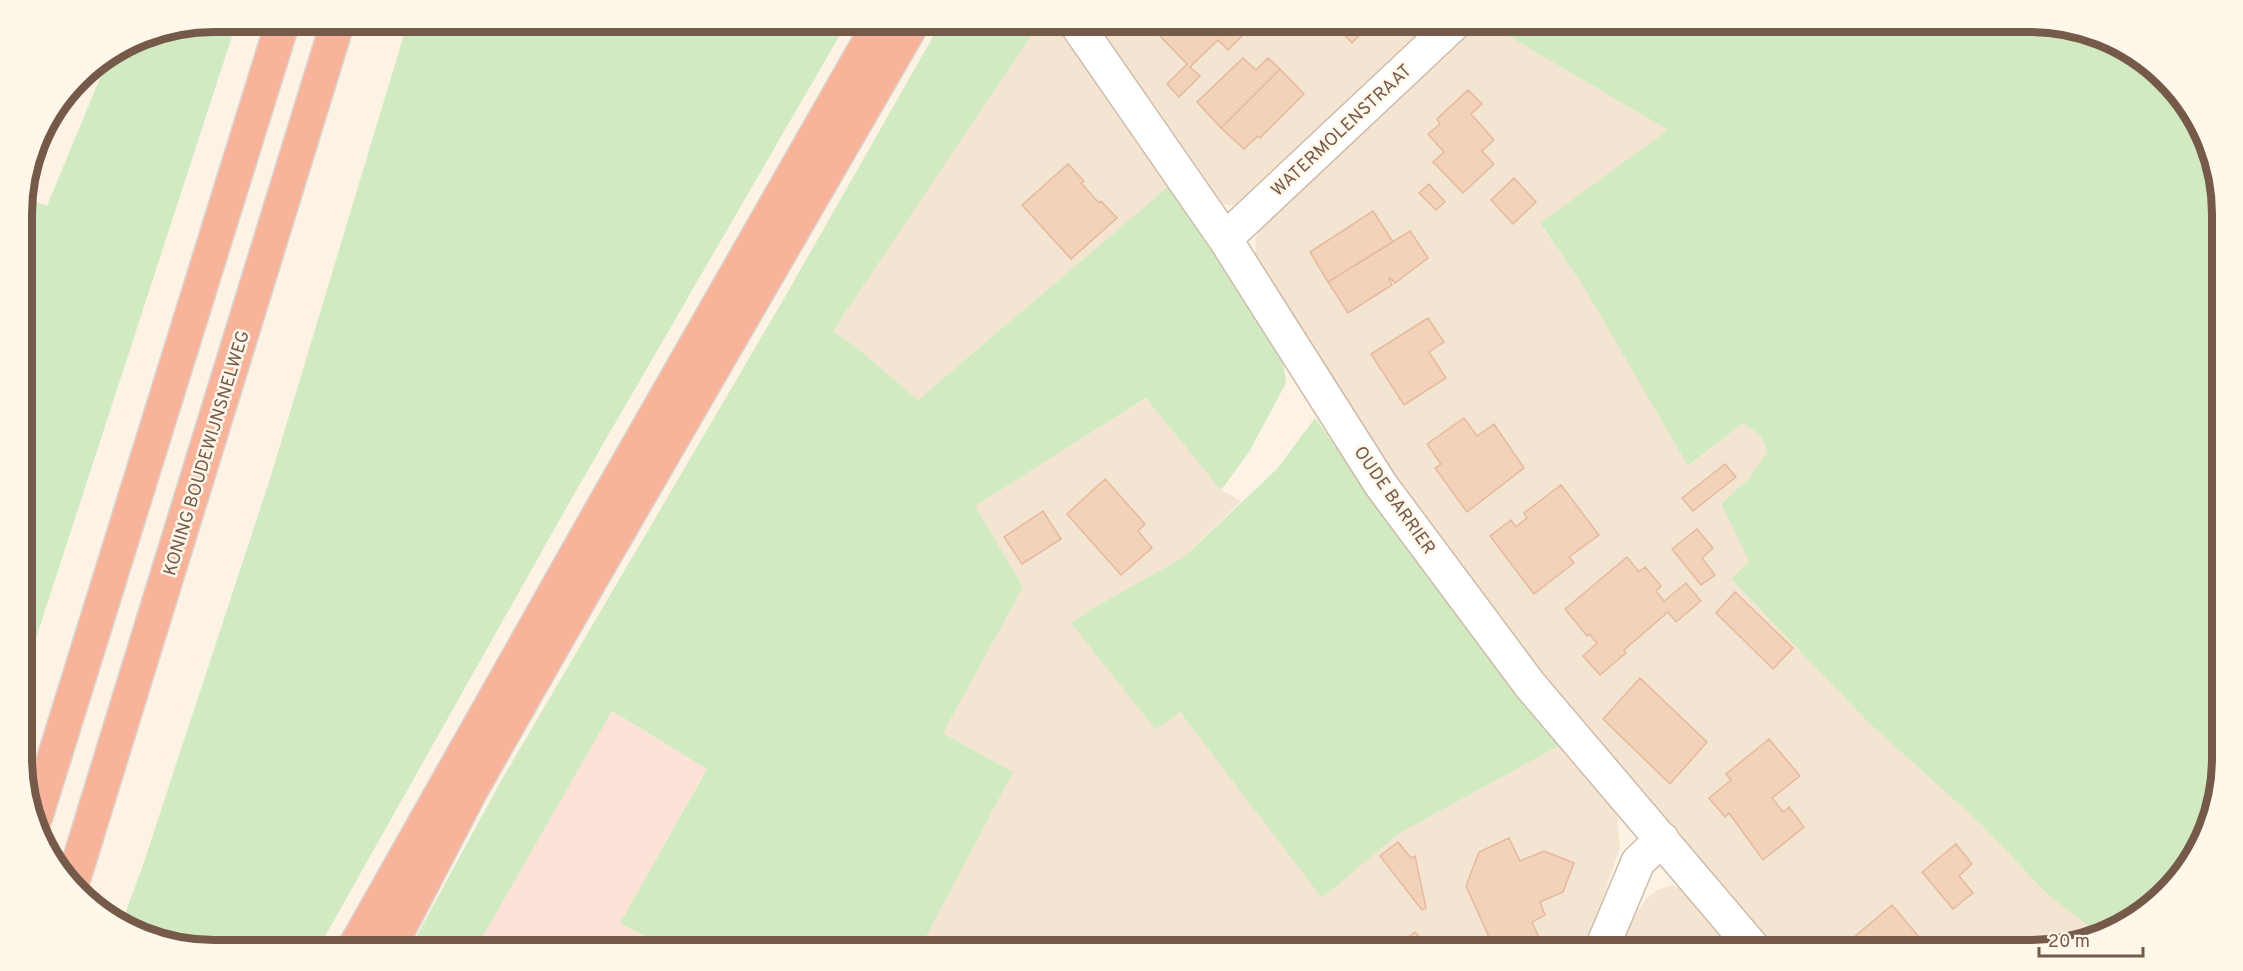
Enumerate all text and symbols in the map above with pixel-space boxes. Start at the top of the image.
street label: WATERMOLENSTRAAT [1267,60,1417,202]
street label: KONING BOUDEWIJNSNELWEG [159,328,256,579]
street label: OUDE BARRIER [1348,442,1440,560]
scale bar [2039,920,2142,958]
text: 20 m [2048,931,2090,954]

